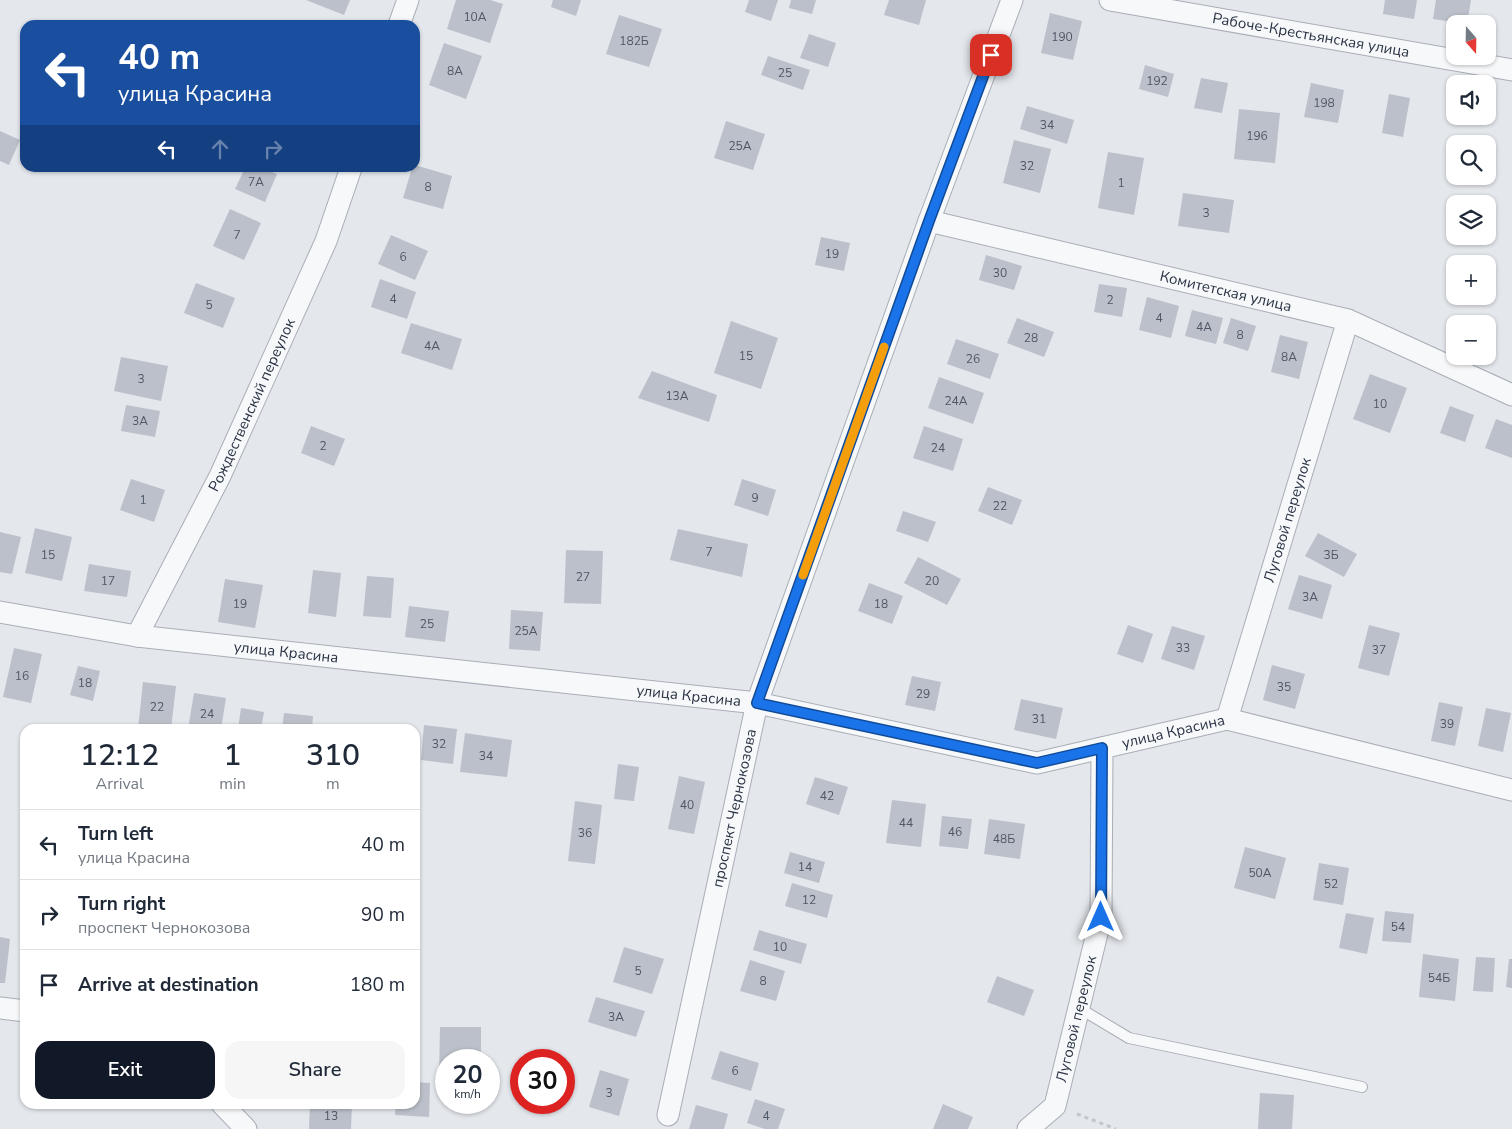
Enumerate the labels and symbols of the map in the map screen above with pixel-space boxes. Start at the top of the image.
street label: Рабоче-Крестьянская улица [1211,8,1411,62]
house number: 10А [463,9,487,25]
north arrow [1446,15,1496,65]
house number: 190 [1051,29,1073,45]
house number: 182Б [619,33,649,49]
pin [970,34,1012,76]
house number: 8А [447,63,463,79]
house number: 25 [778,65,792,81]
house number: 192 [1146,73,1168,89]
house number: 198 [1313,95,1335,111]
house number: 34 [1040,117,1054,133]
house number: 196 [1246,128,1268,144]
house number: 25А [728,138,752,154]
house number: 32 [1020,158,1034,174]
house number: 7А [248,174,264,190]
house number: 1 [1117,175,1125,191]
house number: 8 [424,179,432,195]
house number: 3 [1202,205,1210,221]
house number: 7 [233,227,241,243]
house number: 19 [825,246,839,262]
house number: 6 [399,249,407,265]
house number: 30 [993,265,1007,281]
street label: Комитетская улица [1158,266,1294,316]
house number: 4 [389,291,397,307]
house number: 2 [1106,292,1114,308]
house number: 5 [205,297,213,313]
house number: 4 [1155,310,1163,326]
street label: Рождественский переулок [204,315,300,495]
house number: 4А [1196,319,1212,335]
house number: 8 [1236,327,1244,343]
house number: 28 [1024,330,1038,346]
house number: 4А [424,338,440,354]
house number: 15 [739,348,753,364]
house number: 8А [1281,349,1297,365]
house number: 26 [966,351,980,367]
house number: 3 [137,371,145,387]
house number: 13А [665,388,689,404]
house number: 24А [944,393,968,409]
house number: 10 [1373,396,1387,412]
house number: 3А [132,413,148,429]
house number: 2 [319,438,327,454]
house number: 24 [931,440,945,456]
street label: Луговой переулок [1259,455,1316,585]
house number: 9 [751,490,759,506]
house number: 1 [139,492,147,508]
house number: 22 [993,498,1007,514]
house number: 7 [705,544,713,560]
house number: 15 [41,547,55,563]
house number: 3Б [1323,547,1339,563]
house number: 27 [576,569,590,585]
house number: 17 [101,573,115,589]
house number: 20 [925,573,939,589]
house number: 3А [1302,589,1318,605]
house number: 19 [233,596,247,612]
house number: 18 [874,596,888,612]
house number: 25 [420,616,434,632]
house number: 25А [514,623,538,639]
street label: улица Красина [233,637,339,668]
house number: 33 [1176,640,1190,656]
house number: 37 [1372,642,1386,658]
house number: 16 [15,668,29,684]
house number: 18 [78,675,92,691]
house number: 35 [1277,679,1291,695]
street label: улица Красина [635,680,742,711]
house number: 29 [916,686,930,702]
house number: 22 [150,699,164,715]
house number: 24 [200,706,214,722]
street label: улица Красина [1120,710,1227,753]
house number: 31 [1032,711,1046,727]
house number: 39 [1440,716,1454,732]
street label: проспект Чернокозова [707,727,761,889]
house number: 32 [432,736,446,752]
house number: 34 [479,748,493,764]
house number: 42 [820,788,834,804]
house number: 40 [680,797,694,813]
house number: 44 [899,815,913,831]
house number: 46 [948,824,962,840]
house number: 36 [578,825,592,841]
house number: 48Б [993,831,1015,847]
house number: 14 [798,859,812,875]
house number: 50А [1248,865,1272,881]
house number: 52 [1324,876,1338,892]
position arrow [1074,890,1126,942]
house number: 12 [802,892,816,908]
house number: 54 [1391,919,1405,935]
house number: 10 [773,939,787,955]
street label: Луговой переулок [1051,954,1101,1084]
house number: 5 [634,963,642,979]
house number: 54Б [1428,970,1450,986]
house number: 8 [759,973,767,989]
house number: 3А [608,1009,624,1025]
speed limit sign: 30 [510,1049,575,1114]
house number: 6 [731,1063,739,1079]
house number: 3 [605,1085,613,1101]
house number: 13 [324,1108,338,1124]
house number: 4 [762,1108,770,1124]

